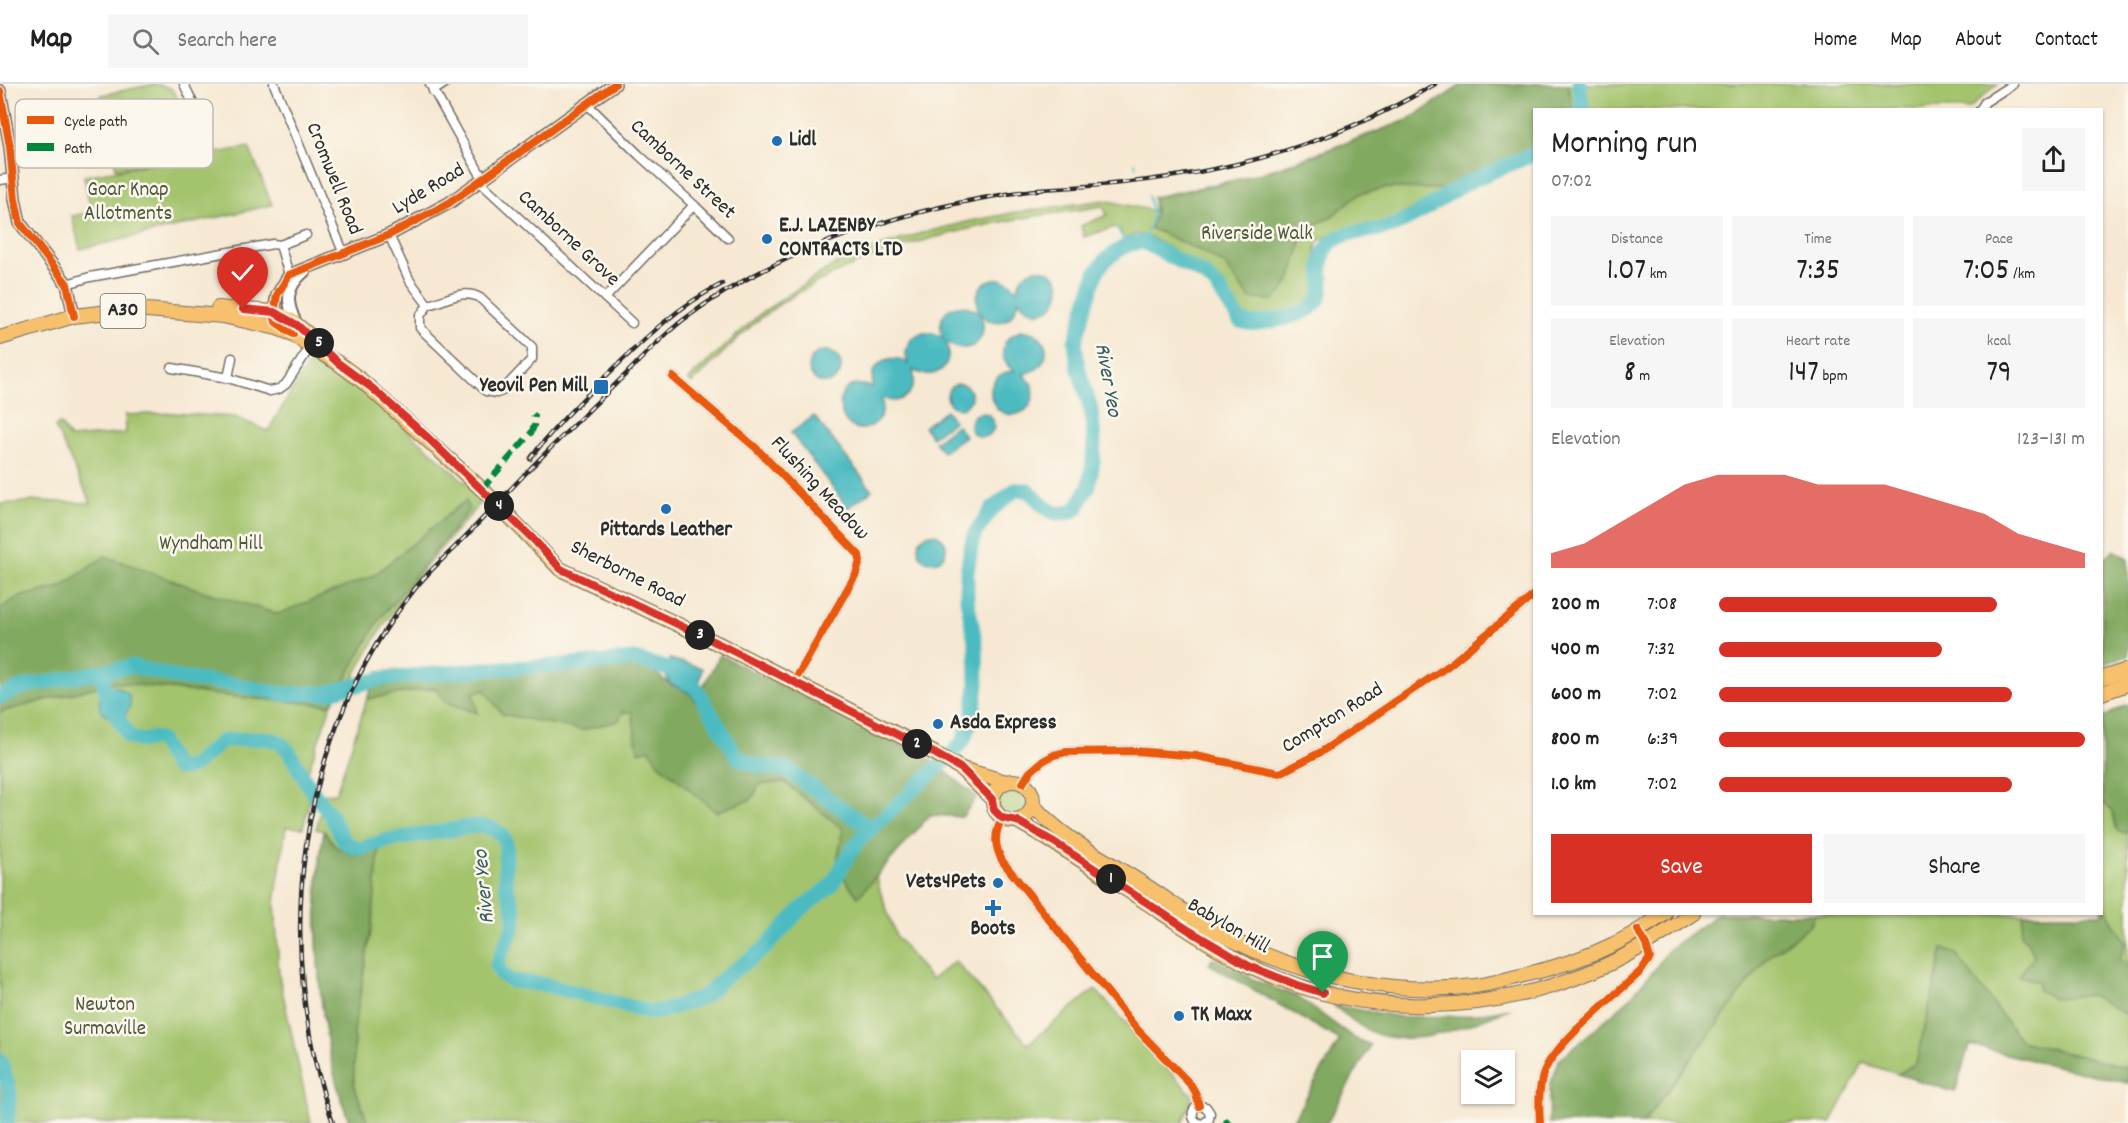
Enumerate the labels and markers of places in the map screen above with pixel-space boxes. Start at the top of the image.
place label: Lidl [789,126,817,156]
marker: Lidl [770,134,784,148]
place label: E.J. LAZENBY CONTRACTS LTD [779,212,903,266]
marker: E.J. LAZENBY CONTRACTS LTD [760,232,774,246]
pin [217,247,268,309]
pin: 5 [304,328,334,358]
place label: Yeovil Pen Mill [479,372,589,402]
marker: Yeovil Pen Mill [592,378,610,396]
pin: 4 [484,491,514,521]
marker: Pittards Leather [659,502,673,516]
place label: Pittards Leather [600,516,733,546]
pin: 3 [685,620,715,650]
place label: Asda Express [950,709,1057,739]
marker: Asda Express [931,717,945,731]
pin: 2 [902,729,932,759]
pin: 1 [1096,864,1126,894]
place label: Vets4Pets [906,868,986,898]
marker: Vets4Pets [991,876,1005,890]
marker: Boots [986,901,1000,915]
place label: Boots [970,915,1016,945]
pin [1297,931,1348,993]
place label: TK Maxx [1191,1001,1252,1031]
marker: TK Maxx [1172,1009,1186,1023]

